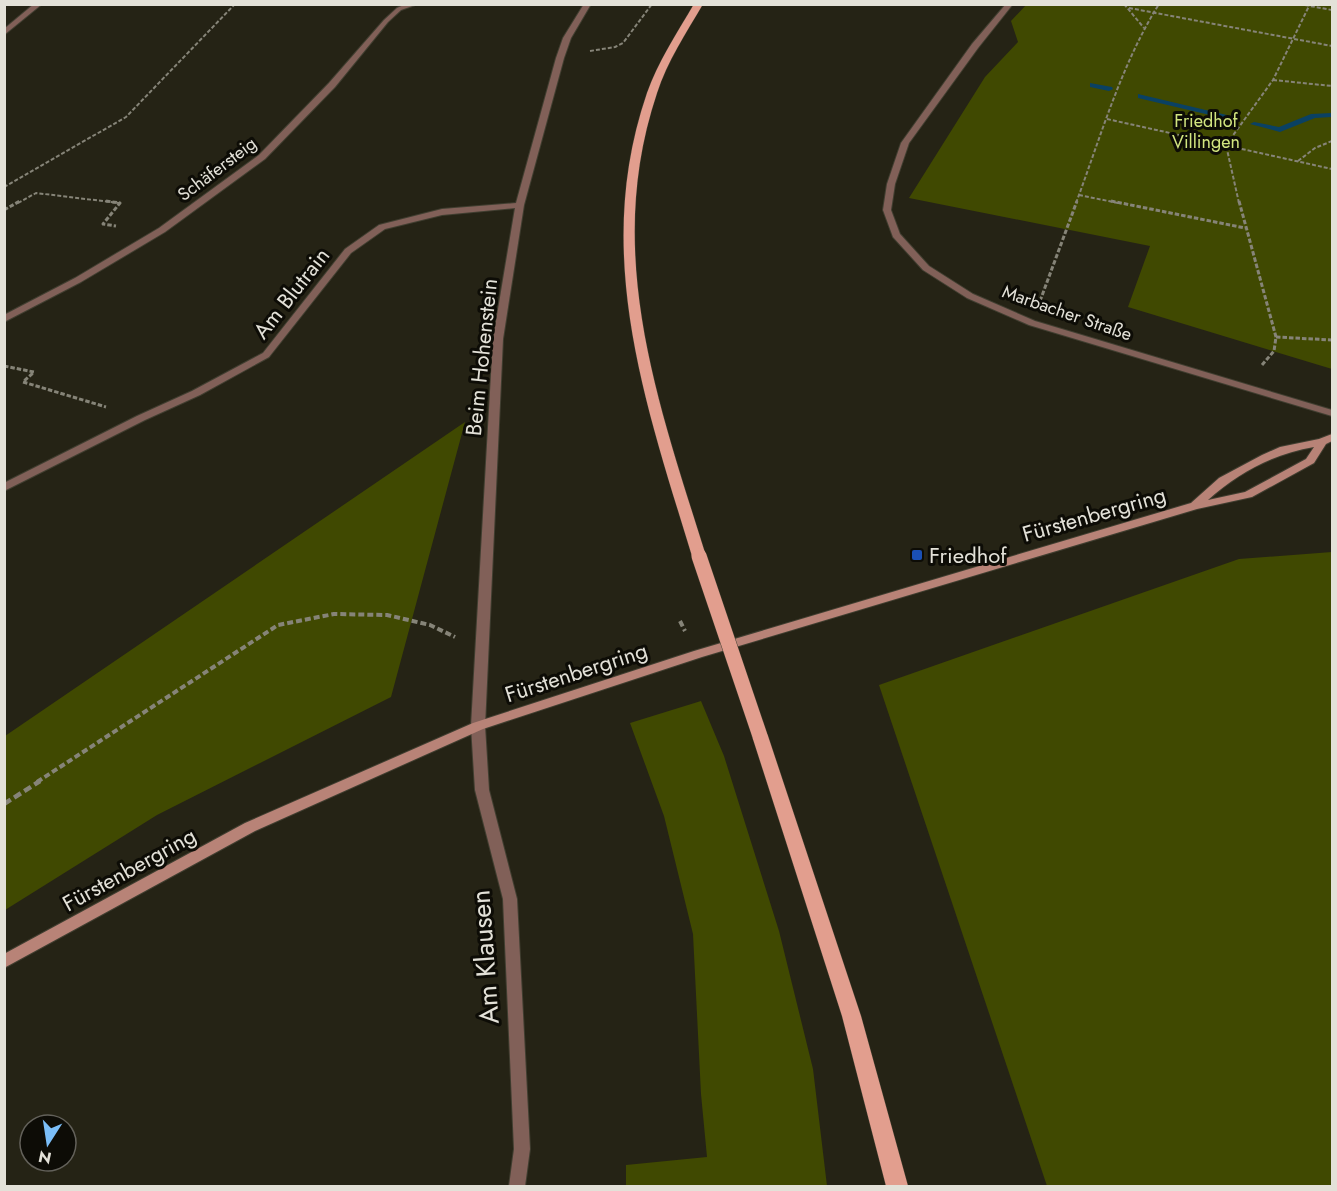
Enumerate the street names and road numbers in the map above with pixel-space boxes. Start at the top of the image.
street label: Schäfersteig [172,131,262,207]
street label: Am Blutrain [245,241,337,345]
street label: Beim Hohenstein [457,277,505,437]
street label: Marbacher Straße [999,279,1135,347]
street label: Fürstenbergring [1018,478,1170,550]
street label: Fürstenbergring [501,634,651,710]
street label: Fürstenbergring [56,819,202,919]
street label: Am Klausen [460,889,509,1026]

